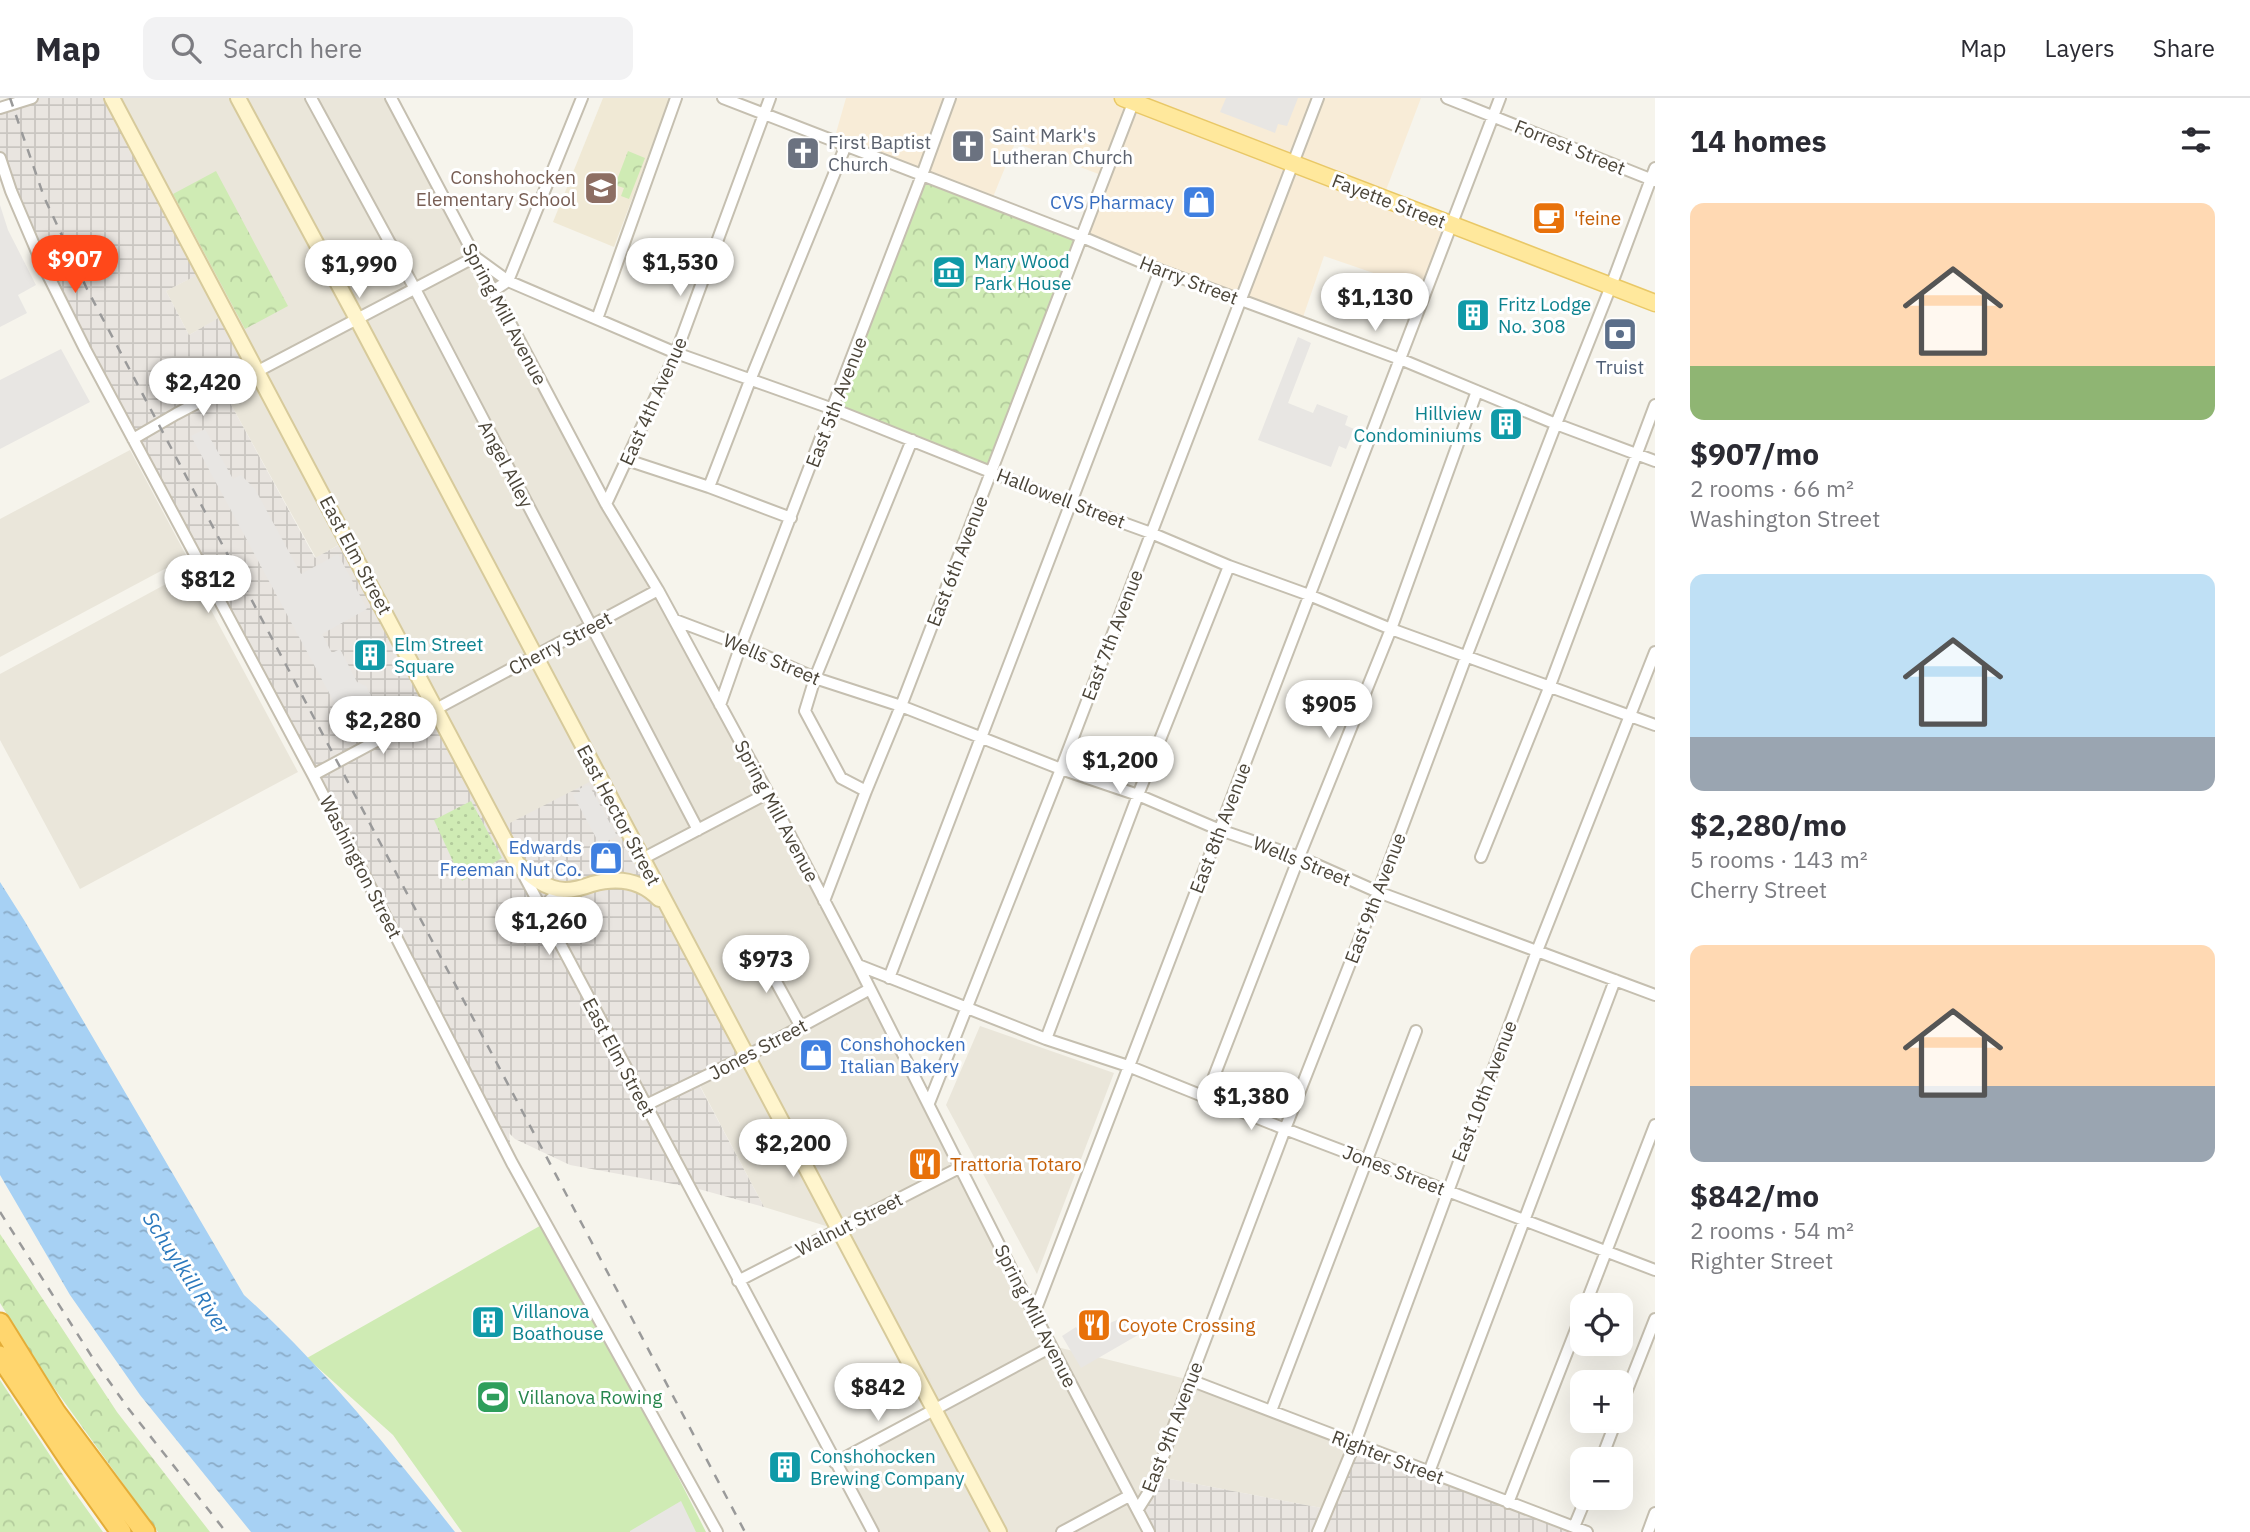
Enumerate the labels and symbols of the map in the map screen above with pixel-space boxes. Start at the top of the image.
street label: Forrest Street [1511,114,1629,180]
place label: Saint Mark's Lutheran Church [992,123,1133,169]
church icon: Saint Mark's Lutheran Church [949,127,987,165]
place label: First Baptist Church [828,130,931,176]
church icon: First Baptist Church [784,134,822,172]
place label: Conshohocken Elementary School [416,165,576,211]
street label: Fayette Street [1329,168,1449,234]
school or university icon: Conshohocken Elementary School [582,169,620,207]
shop icon: CVS Pharmacy [1180,183,1218,221]
place label: CVS Pharmacy [1050,190,1175,214]
cafe icon: 'feine [1530,199,1568,237]
place label: 'feine [1574,206,1621,230]
pin: $907 [34,236,116,295]
pin: $1,530 [623,238,737,298]
street label: Spring Mill Avenue [457,239,553,389]
pin: $1,990 [302,240,416,300]
place label: Mary Wood Park House [974,249,1072,295]
street label: Harry Street [1136,250,1242,310]
museum icon: Mary Wood Park House [930,253,968,291]
pin: $1,130 [1318,274,1432,333]
place label: Fritz Lodge No. 308 [1498,292,1591,338]
building icon: Fritz Lodge No. 308 [1454,296,1492,334]
bank icon: Truist [1601,315,1639,353]
street label: East 4th Avenue [614,333,692,469]
street label: East 5th Avenue [800,333,872,471]
place label: Truist [1596,355,1644,379]
pin: $2,420 [146,358,260,418]
place label: Hillview Condominiums [1354,401,1482,447]
building icon: Hillview Condominiums [1487,405,1525,443]
street label: Angel Alley [473,416,539,512]
street label: Hallowell Street [993,462,1129,534]
street label: East Elm Street [315,492,397,618]
street label: East 6th Avenue [921,492,993,630]
pin: $812 [167,556,249,615]
street label: East 7th Avenue [1076,566,1148,704]
street label: Cherry Street [504,606,616,680]
street label: Wells Street [720,628,824,690]
place label: Elm Street Square [394,632,483,678]
building icon: Elm Street Square [351,636,389,674]
pin: $905 [1288,680,1370,740]
pin: $2,280 [326,696,440,756]
street label: Spring Mill Avenue [729,736,825,886]
pin: $1,200 [1063,736,1177,796]
street label: East Hector Street [572,741,666,889]
street label: East 8th Avenue [1184,759,1256,897]
street label: Washington Street [315,792,407,942]
street label: East 9th Avenue [1339,829,1411,967]
street label: Wells Street [1250,831,1354,891]
place label: Edwards Freeman Nut Co. [439,835,582,881]
shop icon: Edwards Freeman Nut Co. [587,839,625,877]
pin: $1,260 [492,898,606,957]
pin: $973 [725,936,807,995]
street label: East Elm Street [578,994,660,1120]
street label: Jones Street [705,1013,811,1085]
street label: East 10th Avenue [1446,1017,1522,1165]
place label: Conshohocken Italian Bakery [840,1032,966,1078]
shop icon: Conshohocken Italian Bakery [797,1036,835,1074]
pin: $1,380 [1194,1072,1308,1132]
pin: $2,200 [736,1119,850,1179]
street label: Jones Street [1340,1140,1448,1200]
restaurant icon: Trattoria Totaro [906,1145,944,1183]
place label: Trattoria Totaro [950,1152,1082,1176]
street label: Walnut Street [791,1187,907,1261]
water label: Schuylkill River [137,1206,238,1340]
street label: Spring Mill Avenue [990,1240,1082,1392]
place label: Villanova Boathouse [512,1299,604,1345]
building icon: Villanova Boathouse [469,1303,507,1341]
restaurant icon: Coyote Crossing [1075,1306,1113,1344]
place label: Coyote Crossing [1118,1313,1255,1337]
street label: East 9th Avenue [1136,1358,1208,1496]
pin: $842 [837,1364,919,1423]
sports icon: Villanova Rowing [474,1378,512,1416]
place label: Villanova Rowing [518,1385,662,1409]
street label: Righter Street [1328,1425,1448,1489]
place label: Conshohocken Brewing Company [810,1444,965,1490]
building icon: Conshohocken Brewing Company [766,1448,804,1486]

